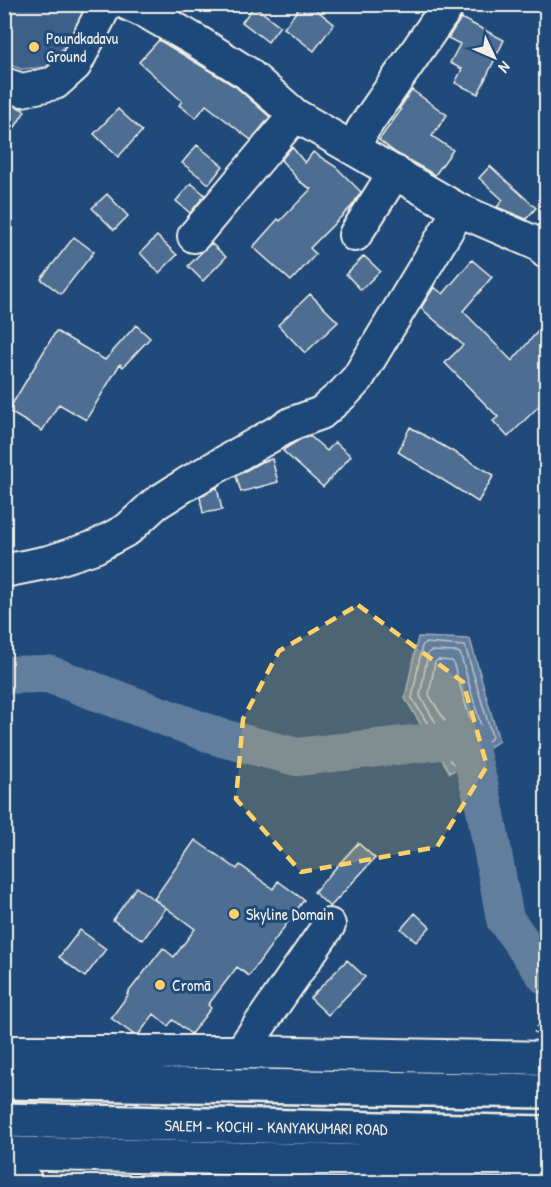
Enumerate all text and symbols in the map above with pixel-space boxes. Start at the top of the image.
place label: Poundkadavu Ground [46,27,119,67]
north arrow [464,27,524,87]
marker: Poundkadavu Ground [27,40,41,54]
text: N [494,57,516,78]
place label: Skyline Domain [246,903,334,925]
marker: Skyline Domain [227,907,241,921]
place label: Cromā [172,974,211,996]
marker: Cromā [153,978,167,992]
street label: SALEM - KOCHI - KANYAKUMARI ROAD [164,1114,388,1140]

